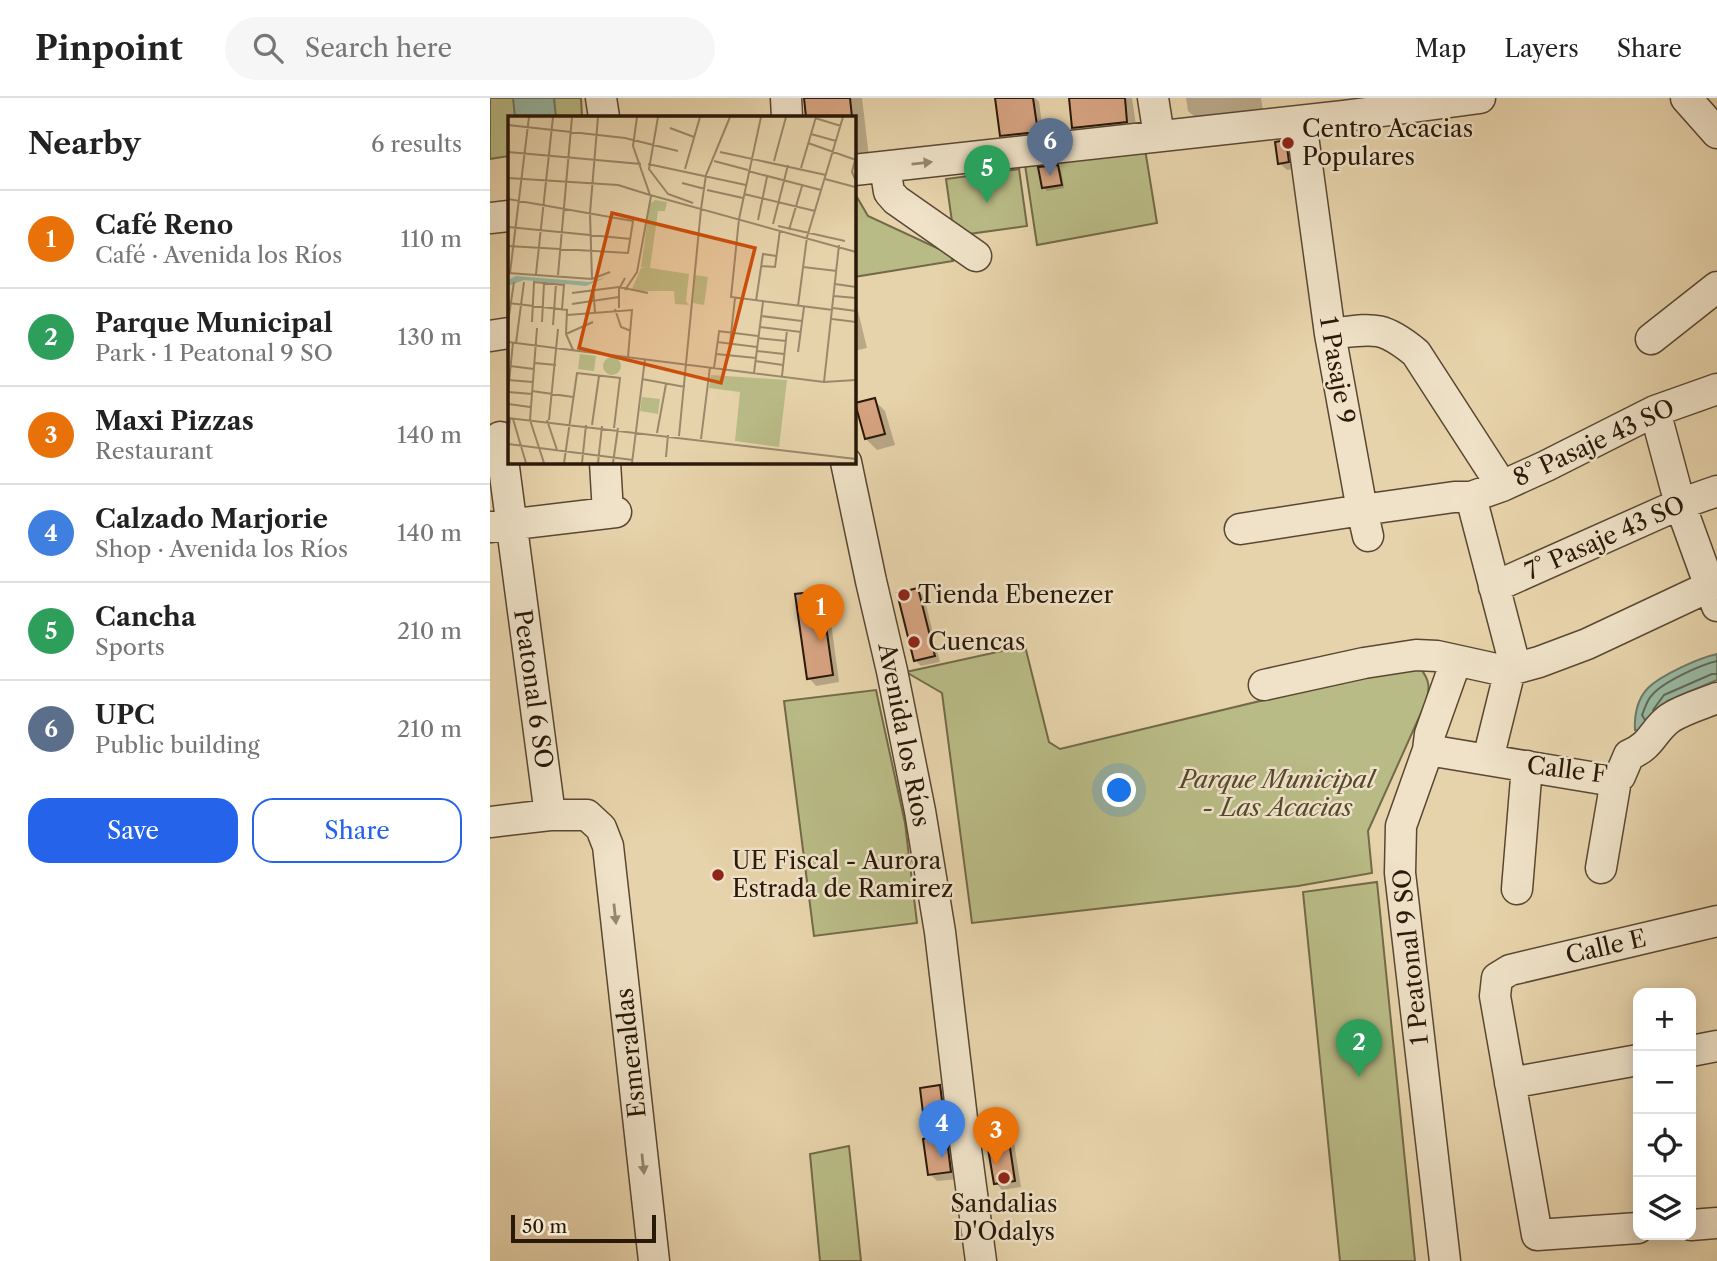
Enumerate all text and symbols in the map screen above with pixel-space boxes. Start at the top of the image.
search box [225,17,715,80]
text: Pinpoint [35,28,183,69]
icon: search [249,29,287,67]
text: Search here [305,32,452,64]
text: Map [1415,34,1466,63]
text: Layers [1504,34,1579,63]
text: Share [1617,34,1682,63]
place label: Centro Acacias Populares [1302,114,1473,171]
inset map [508,116,856,464]
pin: 6 [1027,118,1073,176]
text: Nearby [28,125,141,162]
text: 6 results [371,130,462,158]
marker: Centro Acacias Populares [1280,135,1296,151]
pin: 5 [964,145,1010,203]
one-way arrow [911,157,933,168]
text: Café Reno [95,209,233,241]
text: 1 [46,225,56,253]
text: 110 m [401,225,462,253]
text: Café · Avenida los Ríos [95,241,342,269]
text: Parque Municipal [95,307,333,339]
street label: 1 Pasaje 9 [1314,314,1361,426]
text: 2 [44,323,58,351]
text: 130 m [398,323,462,351]
text: Park · 1 Peatonal 9 SO [95,339,333,367]
street label: 8° Pasaje 43 SO [1509,393,1679,493]
text: Maxi Pizzas [95,405,254,437]
text: 3 [45,421,58,449]
text: 140 m [397,421,462,449]
text: Restaurant [95,437,213,465]
street label: 7° Pasaje 43 SO [1520,489,1689,586]
text: Calzado Marjorie [95,503,328,535]
text: 4 [44,519,58,547]
text: 140 m [397,519,462,547]
text: Shop · Avenida los Ríos [95,535,348,563]
place label: Tienda Ebenezer [918,580,1114,609]
pin: 1 [798,584,844,642]
marker: Tienda Ebenezer [896,587,912,603]
text: Cancha [95,601,196,633]
street label: Peatonal 6 SO [508,607,559,770]
text: 5 [45,617,57,645]
text: 210 m [397,617,462,645]
place label: Cuencas [928,627,1025,656]
text: Sports [95,633,165,661]
marker: Cuencas [906,634,922,650]
street label: Avenida los Ríos [872,640,937,829]
text: UPC [95,699,155,731]
text: 6 [44,715,58,743]
text: 210 m [397,715,462,743]
text: Public building [95,731,260,759]
street label: Calle F [1525,750,1609,789]
park label: Parque Municipal - Las Acacias [1177,765,1377,822]
your location [1102,773,1136,807]
button: Save [28,798,238,863]
button: Share [252,798,462,863]
place label: UE Fiscal - Aurora Estrada de Ramirez [732,846,953,903]
marker: UE Fiscal - Aurora Estrada de Ramirez [710,867,726,883]
street label: 1 Peatonal 9 SO [1387,868,1434,1047]
one-way arrow [610,903,621,925]
street label: Calle E [1563,923,1649,970]
street label: Esmeraldas [609,987,652,1119]
map controls [1633,988,1696,1240]
button: + [1633,988,1696,1051]
pin: 2 [1336,1019,1382,1077]
button: − [1633,1051,1696,1114]
pin: 4 [919,1100,965,1158]
pin: 3 [973,1107,1019,1165]
button: locate [1633,1114,1696,1177]
one-way arrow [638,1153,649,1175]
marker: Sandalias D'Odalys [996,1170,1012,1186]
button: layers [1633,1177,1696,1240]
place label: Sandalias D'Odalys [951,1189,1057,1246]
scale bar [511,1212,656,1244]
text: 50 m [522,1215,567,1238]

